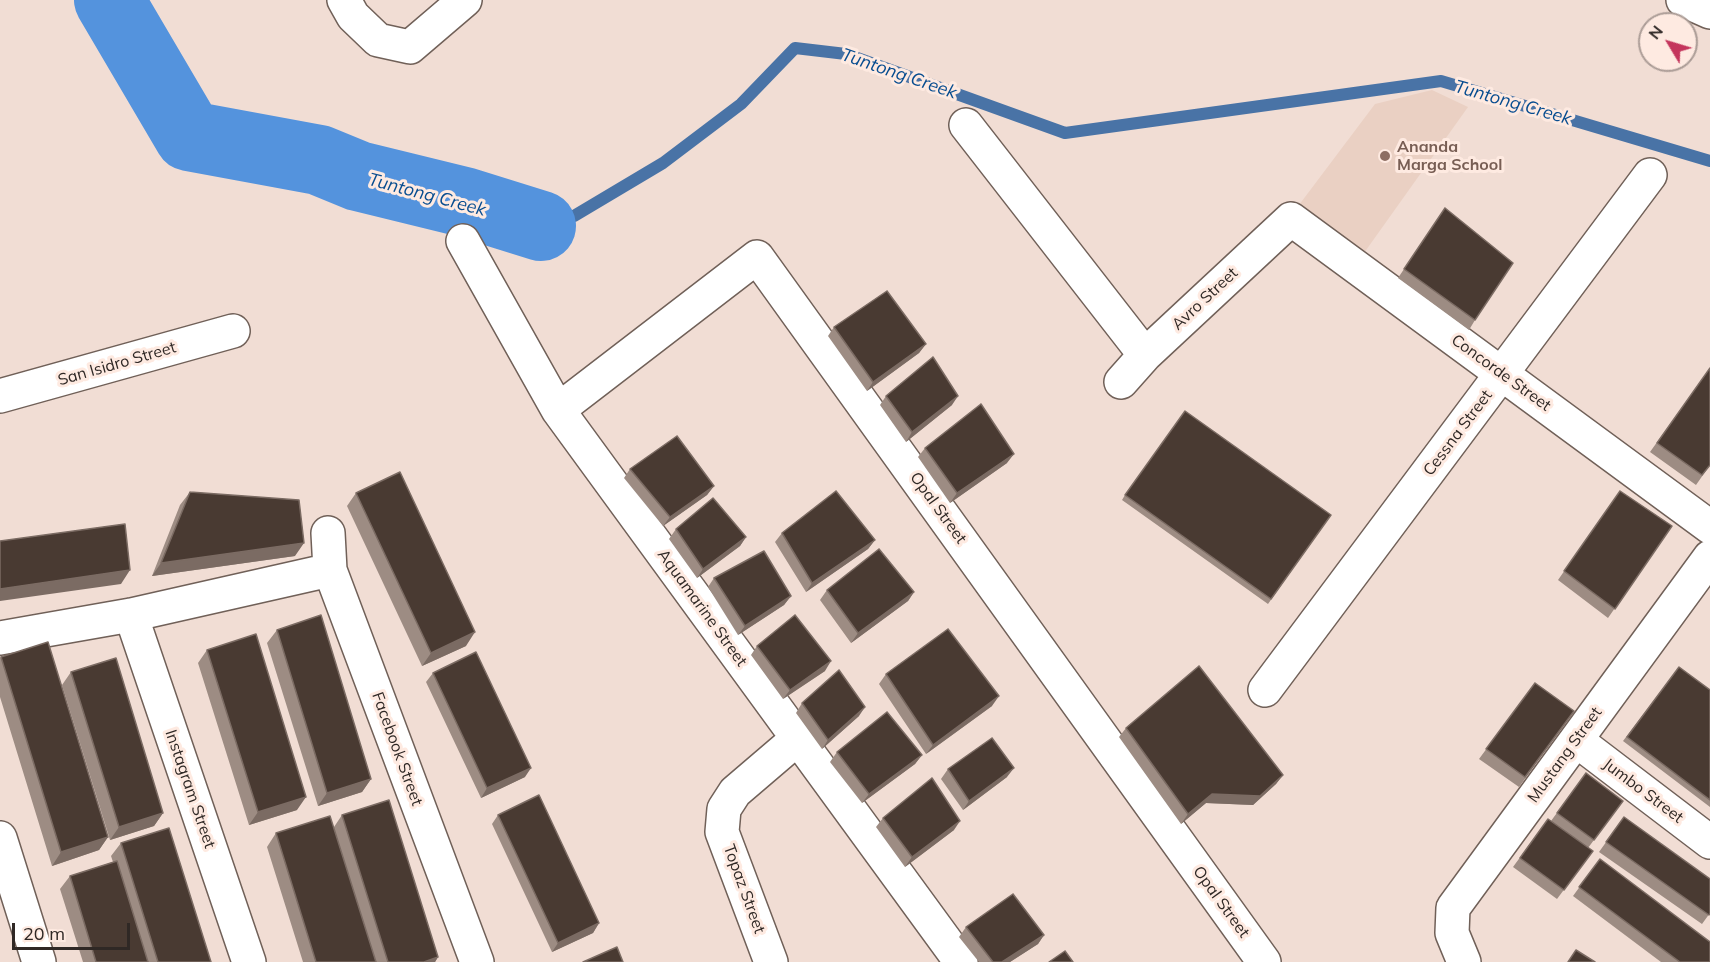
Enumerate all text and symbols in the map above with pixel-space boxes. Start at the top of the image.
north arrow [1638,12,1698,72]
text: N [1644,21,1667,43]
water label: Tuntong Creek [838,44,960,104]
water label: Tuntong Creek [1452,76,1574,130]
place label: Ananda Marga School [1397,137,1502,175]
marker: Ananda Marga School [1378,149,1392,163]
water label: Tuntong Creek [366,169,488,221]
street label: Avro Street [1168,264,1242,334]
street label: Concorde Street [1448,330,1554,416]
street label: San Isidro Street [56,338,178,390]
street label: Cessna Street [1420,386,1496,480]
street label: Opal Street [906,468,970,548]
street label: Aquamarine Street [653,546,751,670]
street label: Facebook Street [368,690,426,808]
street label: Mustang Street [1524,703,1606,807]
street label: Instagram Street [161,727,219,851]
street label: Jumbo Street [1599,755,1687,827]
street label: Topaz Street [719,842,769,936]
street label: Opal Street [1189,862,1253,942]
scale bar [15,911,134,949]
text: 20 m [23,922,65,945]

